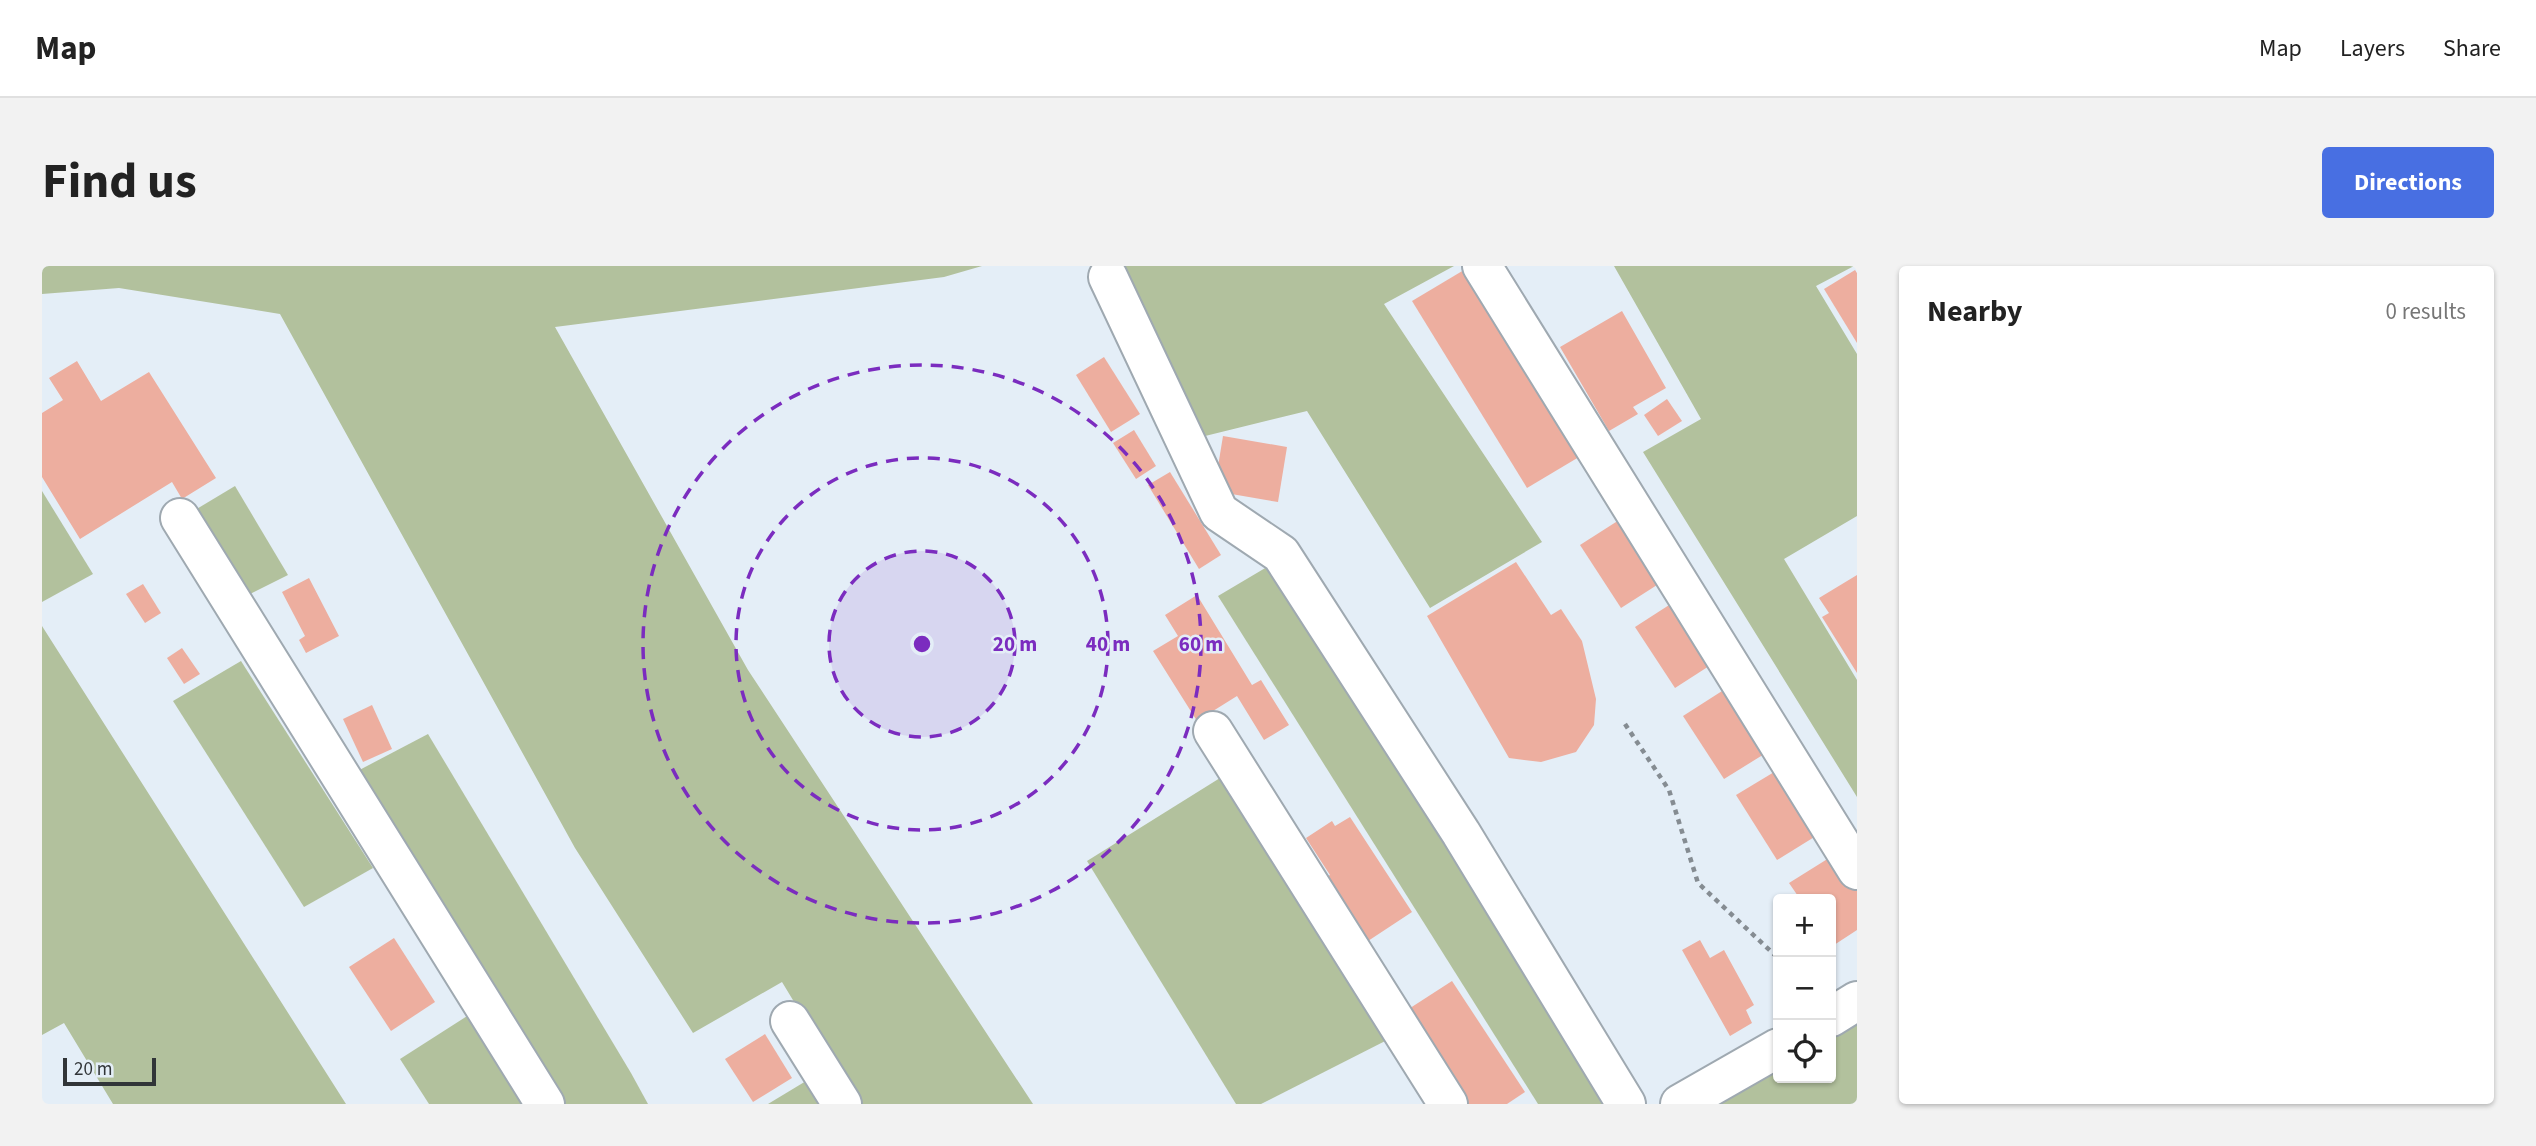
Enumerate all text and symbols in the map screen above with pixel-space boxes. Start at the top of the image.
text: Map [35,25,96,72]
text: Map [2259,31,2302,66]
text: Layers [2340,31,2405,66]
text: Share [2443,31,2501,66]
text: Find us [42,147,197,217]
button: Directions [2322,147,2494,218]
text: Nearby [1927,290,2022,333]
text: 0 results [2386,295,2466,328]
text: 20 m [993,629,1037,659]
text: 40 m [1086,629,1130,659]
text: 60 m [1179,629,1223,659]
centre of rings [910,632,934,656]
map controls [1773,894,1836,1083]
button: + [1773,894,1836,957]
button: − [1773,957,1836,1020]
button: locate [1773,1020,1836,1083]
scale bar [63,1055,156,1087]
text: 20 m [74,1056,112,1083]

